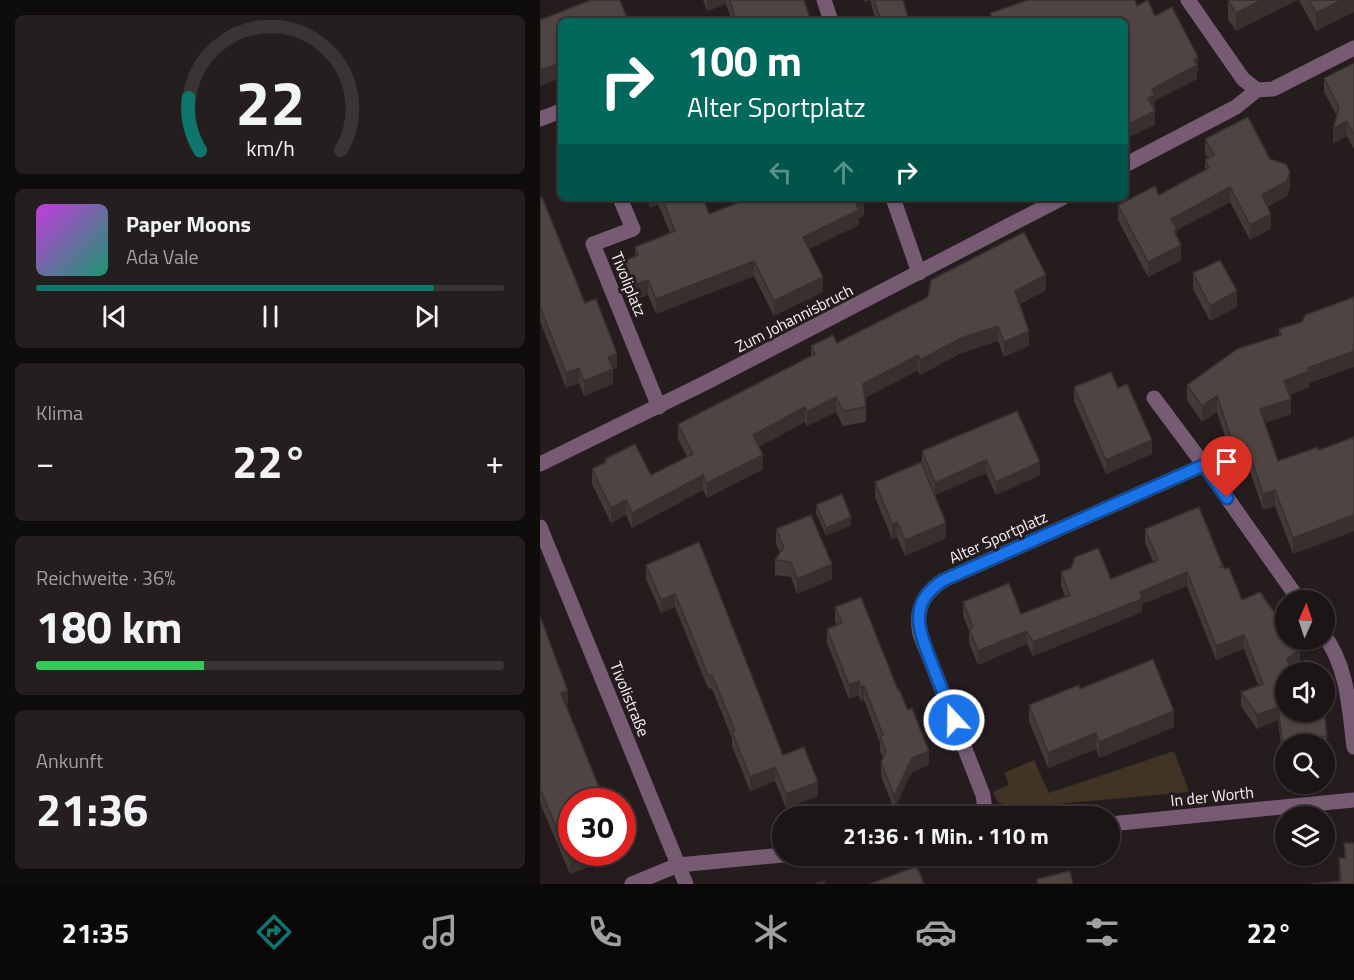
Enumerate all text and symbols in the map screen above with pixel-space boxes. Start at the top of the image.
text: 100 m [687,28,802,92]
icon: right [588,42,666,120]
text: 22 [235,55,305,150]
text: Alter Sportplatz [687,86,865,127]
text: km/h [246,133,294,165]
icon: left [764,156,797,189]
icon: ahead [827,156,860,189]
icon: right [890,156,923,189]
text: Paper Moons [126,207,251,241]
text: Ada Vale [126,241,199,272]
street label: Tivoliplatz [605,248,653,320]
street label: Zum Johannisbruch [731,278,857,358]
icon: previous [98,300,131,333]
icon: pause [254,300,287,333]
icon: next [410,300,443,333]
text: Klima [36,397,83,428]
text: 22° [232,427,308,495]
pin [1201,436,1252,498]
text: − [36,437,54,487]
text: + [486,437,504,487]
icon: arrive [1210,445,1243,478]
street label: Alter Sportplatz [945,505,1051,569]
text: Reichweite · 36% [36,562,175,593]
north arrow [1275,590,1335,650]
map controls [1275,590,1335,866]
text: 180 km [36,592,182,660]
street label: Tivolistraße [604,658,656,740]
button: sound [1275,662,1335,722]
position arrow [922,688,986,752]
button: search [1275,734,1335,794]
text: Ankunft [36,745,103,776]
text: 21:36 [36,775,148,843]
street label: In der Worth [1169,780,1255,812]
speed limit sign: 30 [558,788,636,866]
button: layers [1275,806,1335,866]
text: 21:36 · 1 Min. · 110 m [843,819,1049,853]
icon: directions [253,911,295,953]
icon: music [419,911,461,953]
icon: phone [584,911,626,953]
icon: climate [750,911,792,953]
icon: car [915,911,957,953]
icon: filters [1081,911,1123,953]
text: 21:35 [62,912,129,953]
text: 22° [1247,912,1292,953]

